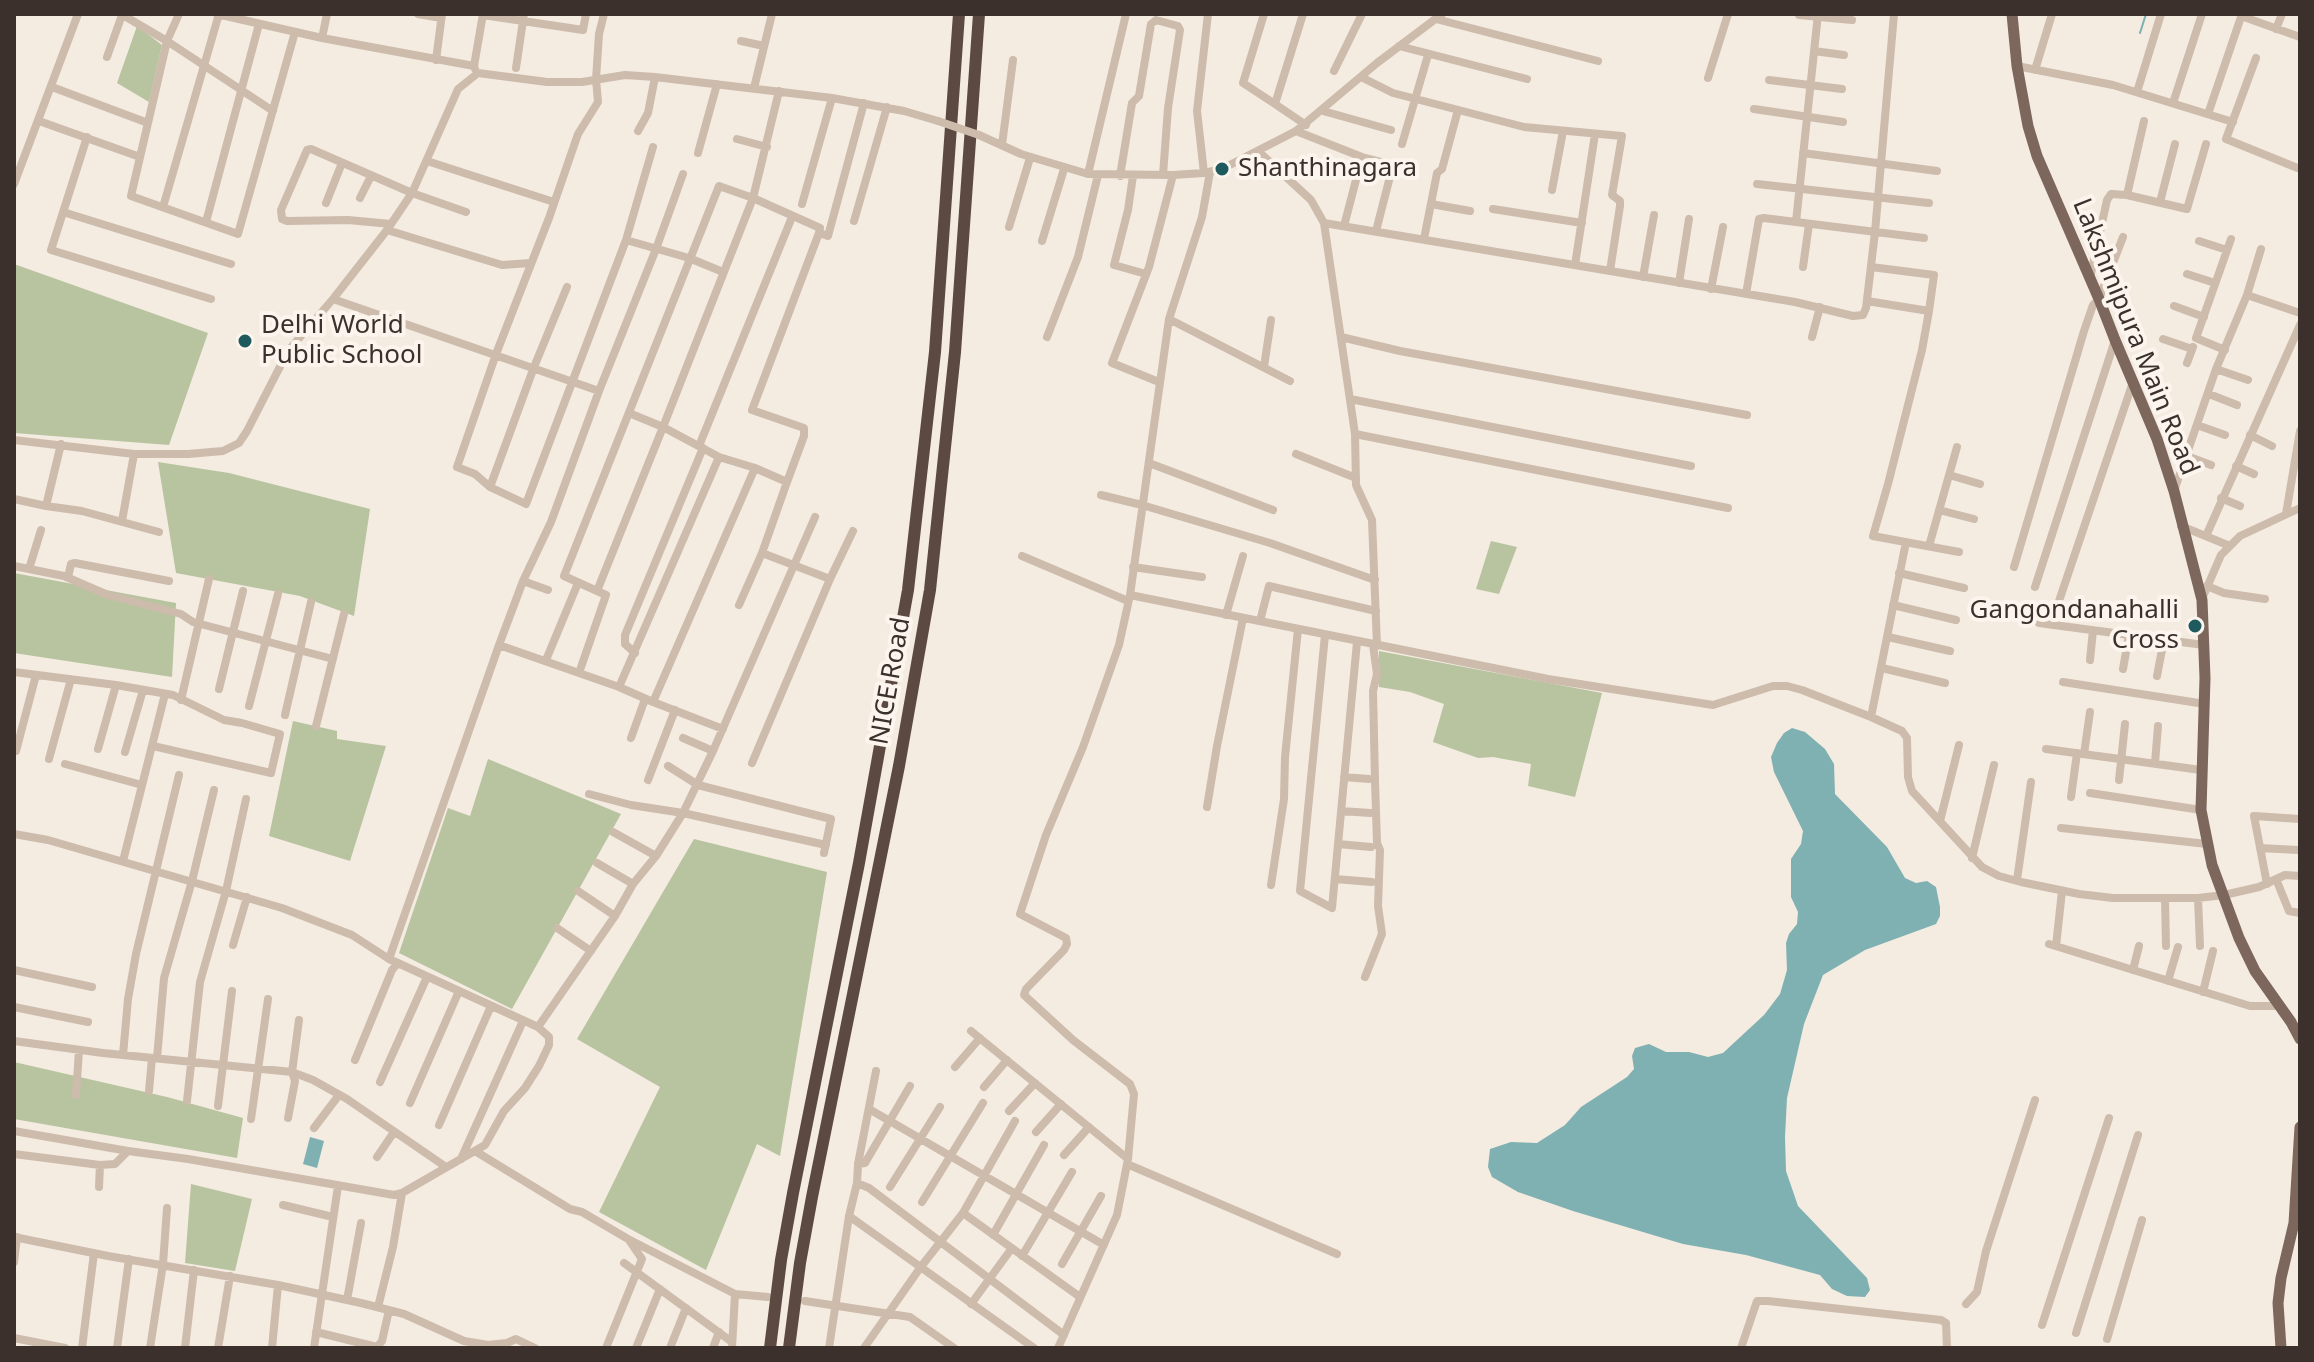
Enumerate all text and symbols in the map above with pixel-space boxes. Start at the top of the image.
place label: Shanthinagara [1238,153,1417,185]
marker: Shanthinagara [1213,160,1231,178]
street label: Lakshmipura Main Road [2065,194,2205,480]
place label: Delhi World Public School [261,310,422,372]
marker: Delhi World Public School [236,332,254,350]
place label: Gangondanahalli Cross [1970,595,2179,656]
street label: NICE Road [864,615,918,747]
marker: Gangondanahalli Cross [2186,617,2204,635]

